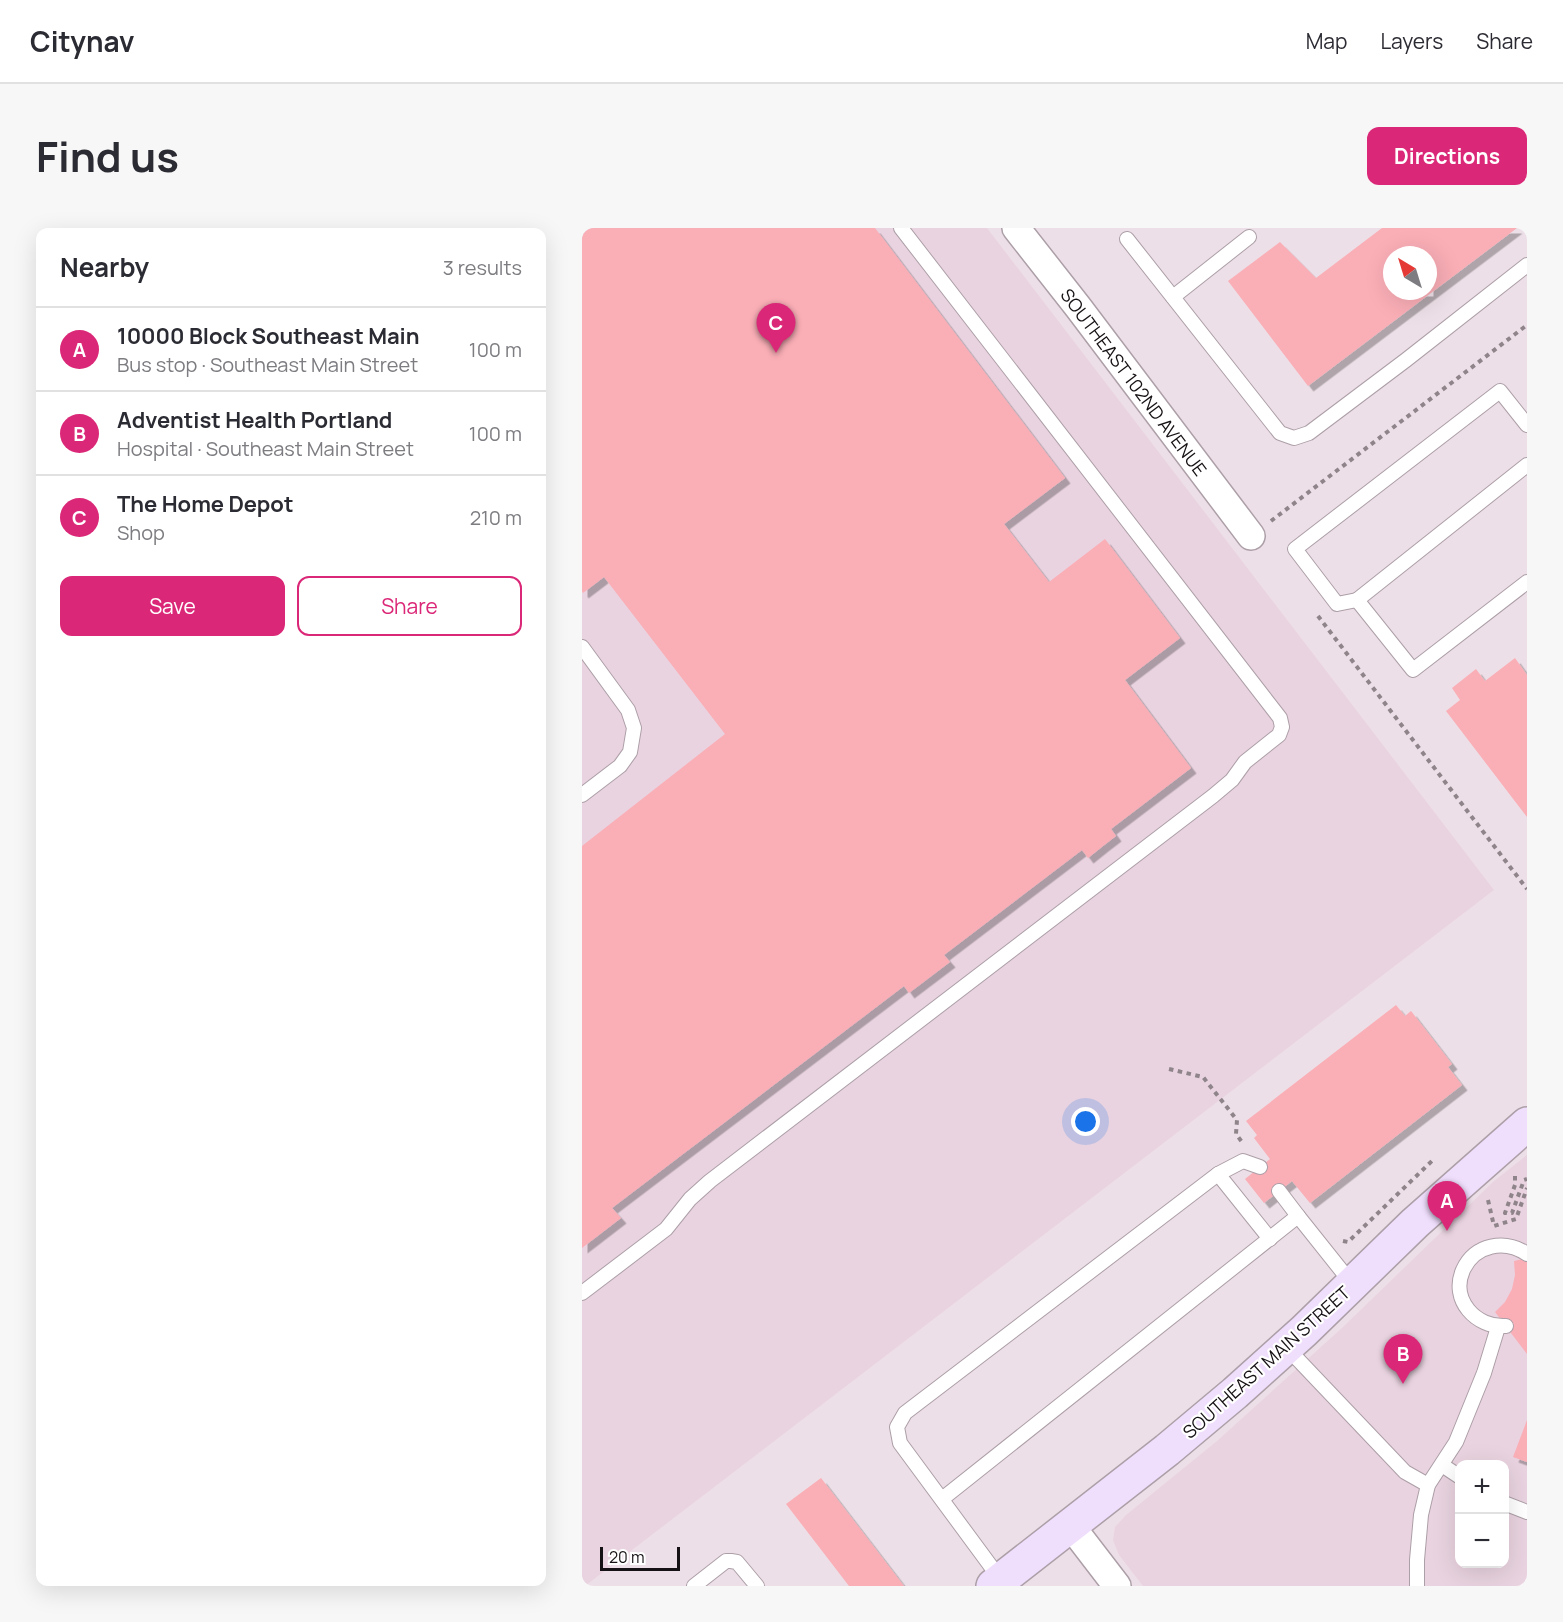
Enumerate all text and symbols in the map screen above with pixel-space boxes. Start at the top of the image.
text: Citynav [30,22,134,60]
text: Map [1306,27,1347,55]
text: Layers [1380,27,1443,55]
text: Share [1476,27,1533,55]
text: Find us [36,127,179,185]
button: Directions [1367,127,1527,185]
north arrow [1383,246,1437,300]
text: Nearby [60,249,149,285]
text: 3 results [443,254,522,281]
street label: SOUTHEAST 102ND AVENUE [1056,283,1212,481]
pin: C [756,304,796,353]
text: 10000 Block Southeast Main [117,321,420,351]
text: A [73,336,86,363]
text: 100 m [469,336,522,363]
text: Bus stop · Southeast Main Street [117,351,418,378]
text: Adventist Health Portland [117,405,392,435]
text: B [73,420,86,447]
text: 100 m [469,420,522,447]
text: Hospital · Southeast Main Street [117,435,414,462]
text: The Home Depot [117,489,293,519]
text: C [72,504,87,531]
text: 210 m [470,504,522,531]
text: Shop [117,519,165,546]
button: Save [60,576,285,636]
button: Share [297,576,522,636]
your location [1071,1107,1100,1136]
pin: A [1428,1182,1466,1231]
street label: SOUTHEAST MAIN STREET [1177,1280,1355,1444]
pin: B [1384,1334,1422,1384]
map controls [1455,1460,1509,1568]
button: + [1455,1460,1509,1514]
button: − [1455,1514,1509,1568]
scale bar [600,1544,680,1572]
text: 20 m [609,1546,645,1568]

